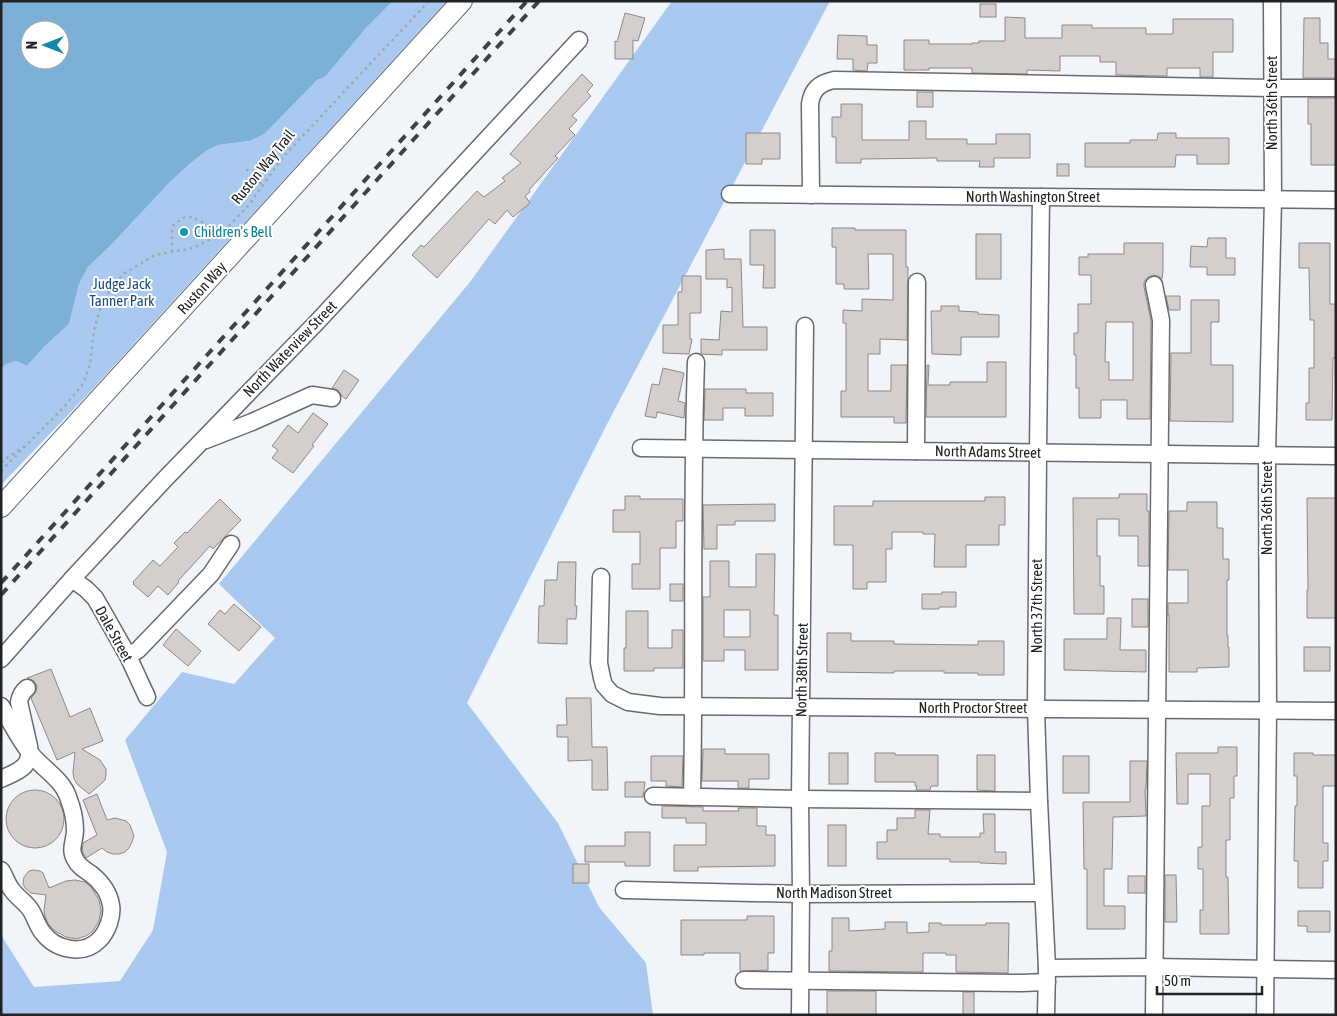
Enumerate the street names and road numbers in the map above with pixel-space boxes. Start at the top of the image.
street label: North 36th Street [1263,56,1280,150]
street label: Ruston Way Trail [228,126,298,207]
street label: North Washington Street [966,188,1100,205]
street label: Ruston Way [174,258,229,317]
street label: North Waterview Street [239,297,340,400]
street label: North Adams Street [935,442,1041,461]
street label: North 36th Street [1258,461,1275,555]
street label: North 37th Street [1028,559,1045,653]
street label: Dale Street [92,603,137,665]
street label: North 38th Street [792,623,811,717]
street label: North Proctor Street [919,699,1027,716]
street label: North Madison Street [776,884,892,901]

